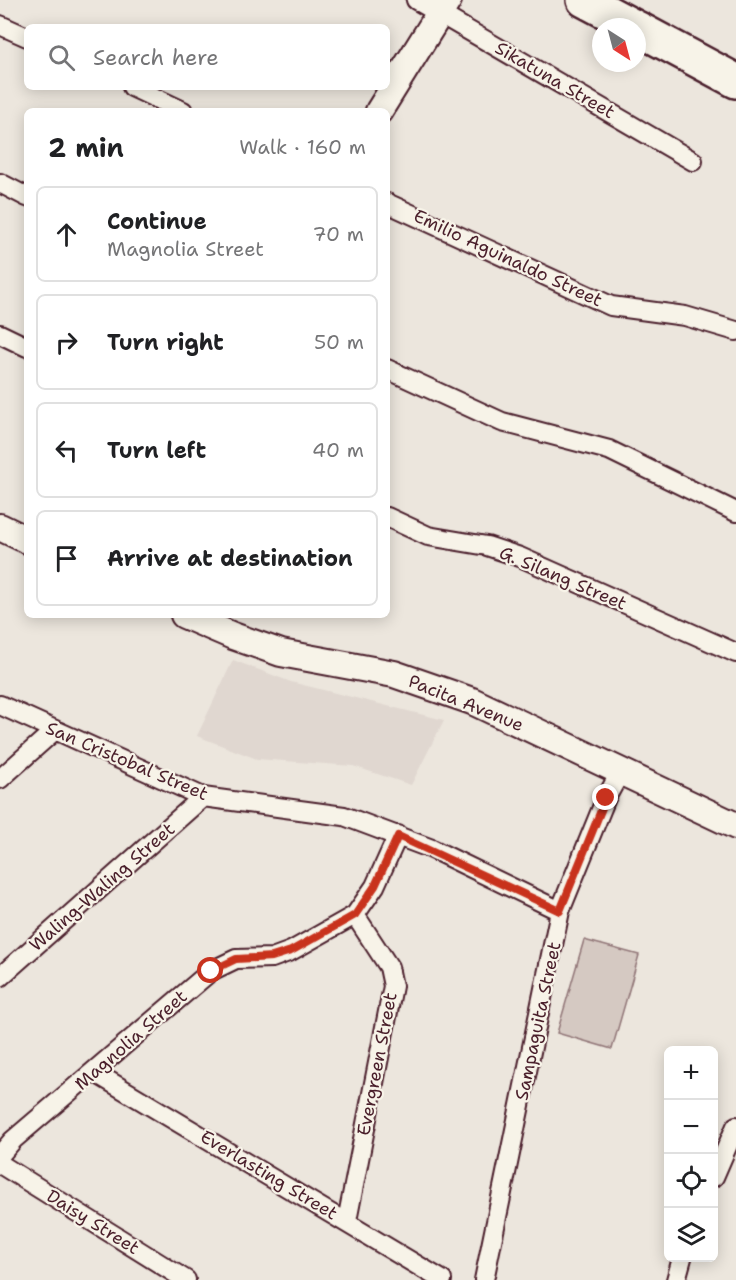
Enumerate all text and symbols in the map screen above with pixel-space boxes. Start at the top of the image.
north arrow [592,18,646,72]
search box [24,24,390,90]
street label: Sikatuna Street [491,36,619,124]
icon: search [45,41,78,74]
text: Search here [93,43,219,72]
text: 2 min [48,130,124,165]
text: Walk · 160 m [239,134,366,160]
street label: Emilio Aguinaldo Street [410,204,606,312]
text: Continue [107,207,207,236]
icon: ahead [50,218,83,251]
text: 70 m [312,221,364,247]
text: Magnolia Street [107,236,264,262]
icon: right [50,326,83,359]
text: Turn right [107,328,224,357]
text: 50 m [314,329,364,355]
icon: left [50,434,83,467]
text: Turn left [107,436,206,465]
text: 40 m [312,437,364,463]
street label: G. Silang Street [496,540,630,616]
icon: arrive [50,542,83,575]
text: Arrive at destination [107,544,353,573]
street label: Pacita Avenue [405,669,527,737]
street label: San Cristobal Street [42,716,212,806]
route end [592,784,618,810]
street label: Waling-Waling Street [24,817,180,957]
street label: Sampaguita Street [509,939,567,1102]
route start [197,957,223,983]
street label: Magnolia Street [70,984,192,1095]
street label: Evergreen Street [351,990,403,1138]
map controls [664,1046,718,1262]
button: + [664,1046,718,1100]
button: − [664,1100,718,1154]
street label: Everlasting Street [196,1125,342,1226]
button: locate [664,1154,718,1208]
street label: Daisy Street [42,1184,144,1260]
button: layers [664,1208,718,1262]

